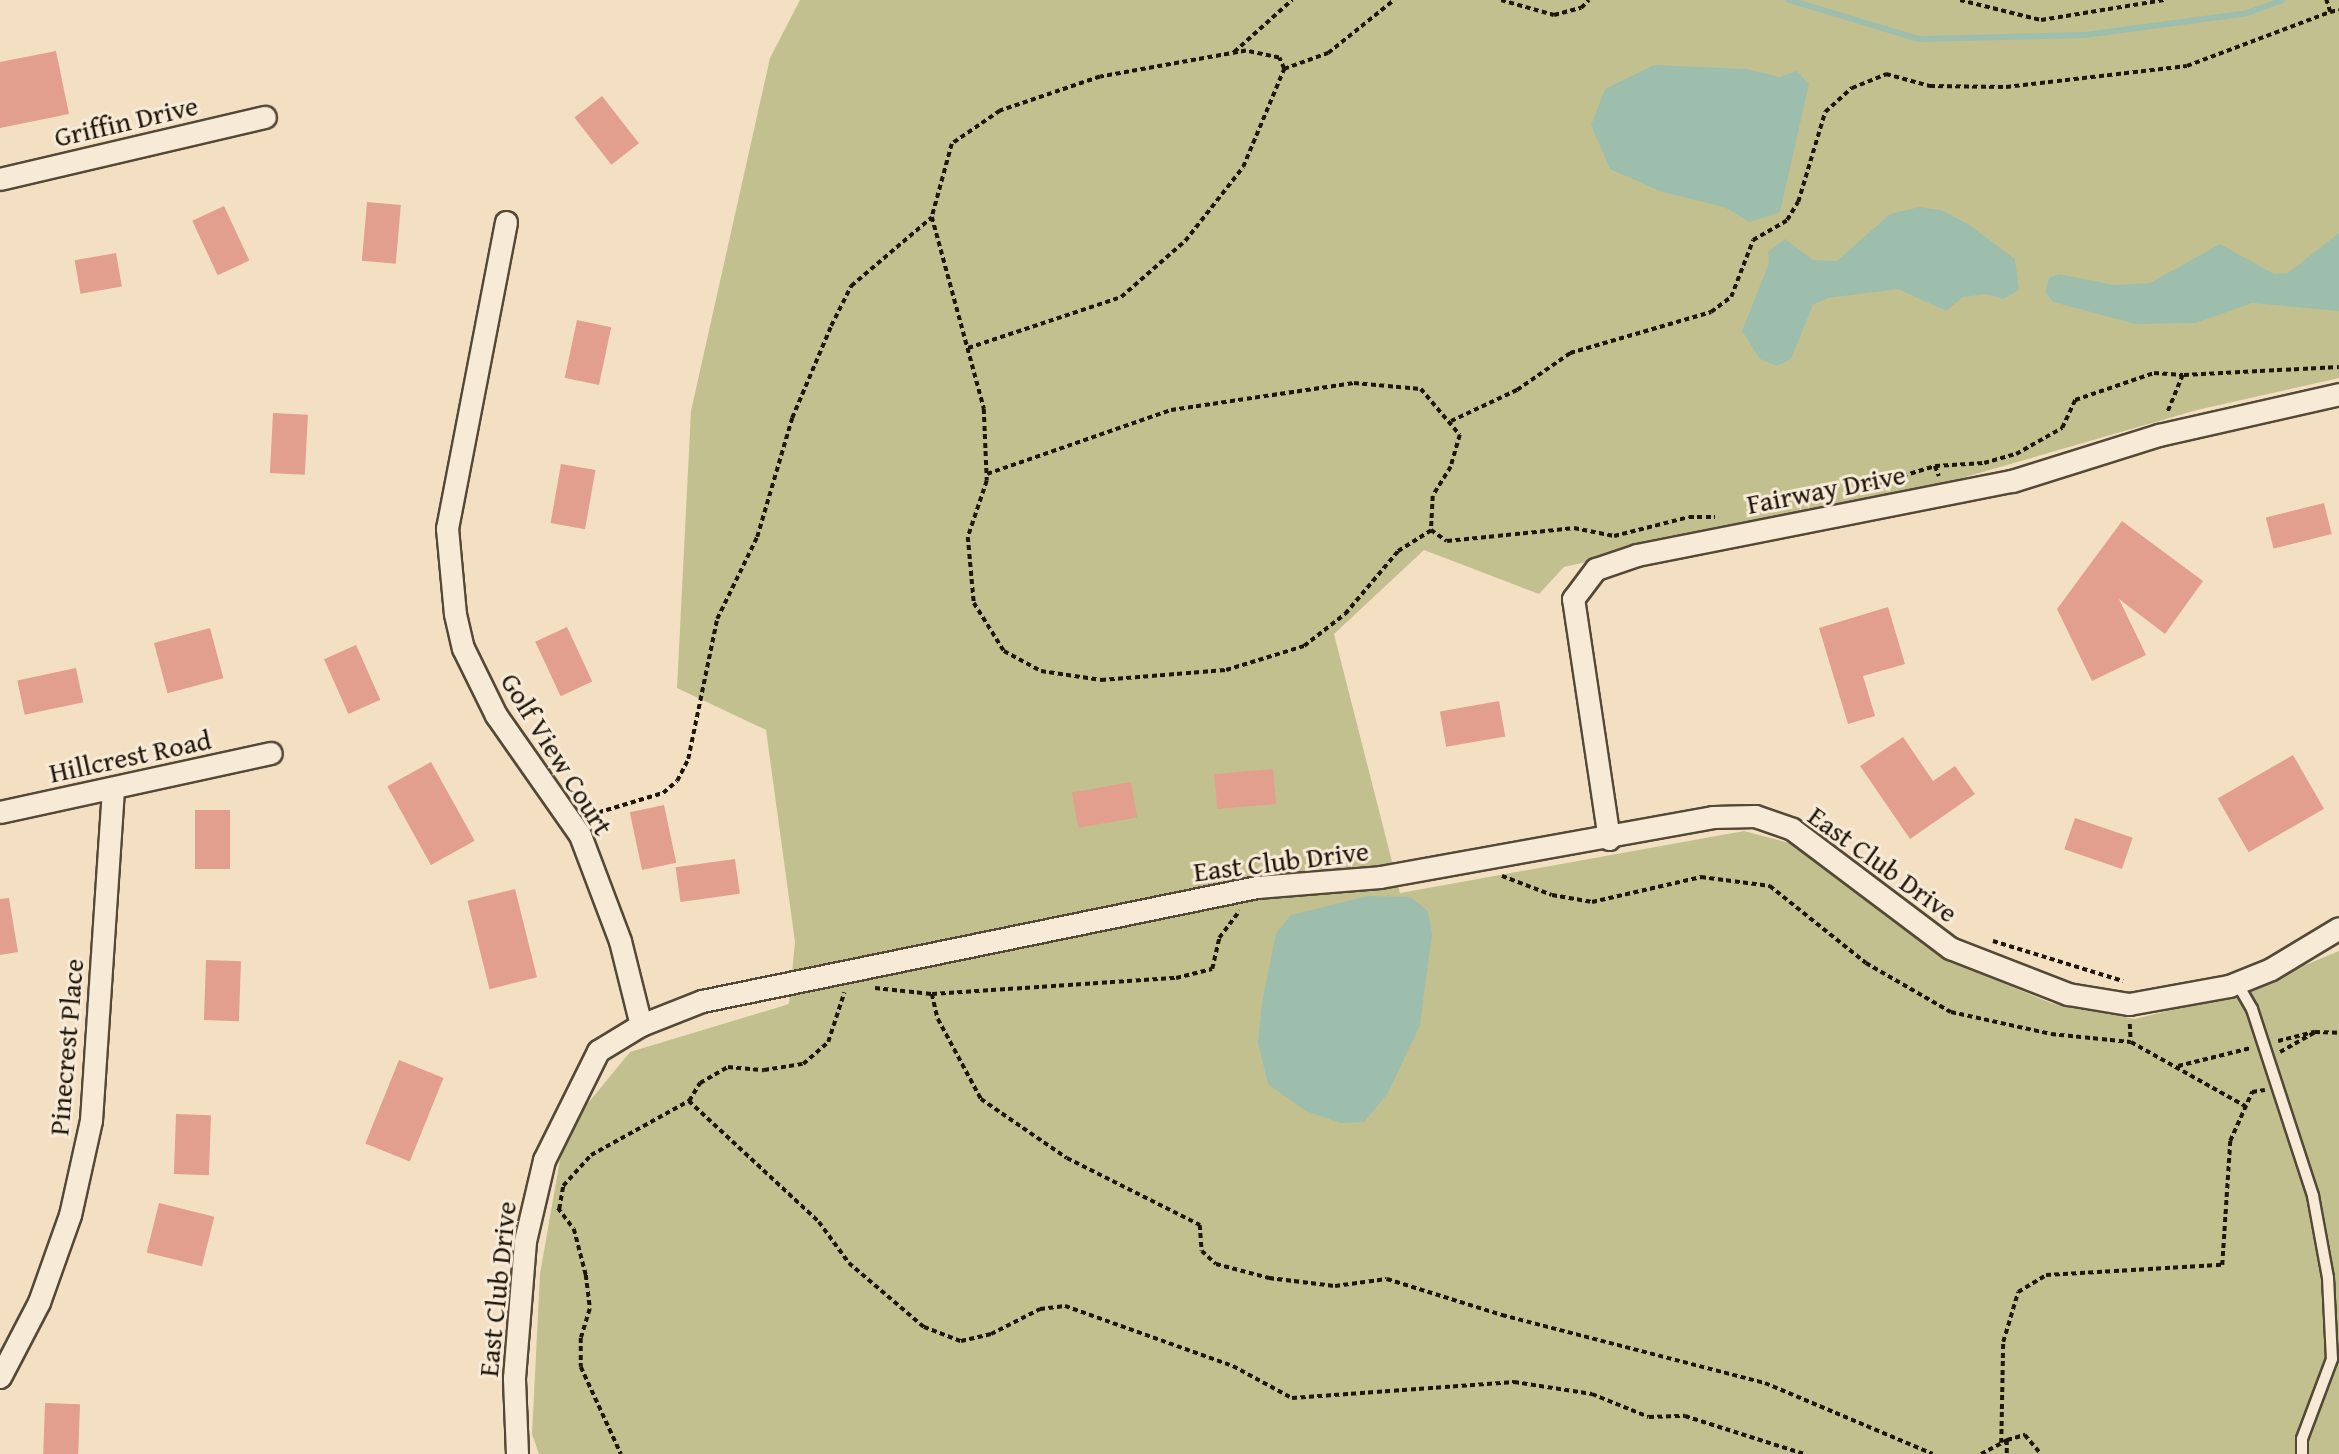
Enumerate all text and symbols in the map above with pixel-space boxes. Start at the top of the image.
street label: Griffin Drive [51,88,201,154]
street label: Fairway Drive [1744,457,1908,521]
street label: Golf View Court [494,667,620,841]
street label: Hillcrest Road [46,722,214,790]
street label: East Club Drive [1802,799,1964,929]
street label: East Club Drive [1191,834,1371,888]
street label: Pinecrest Place [42,957,90,1137]
street label: East Club Drive [471,1200,523,1378]

